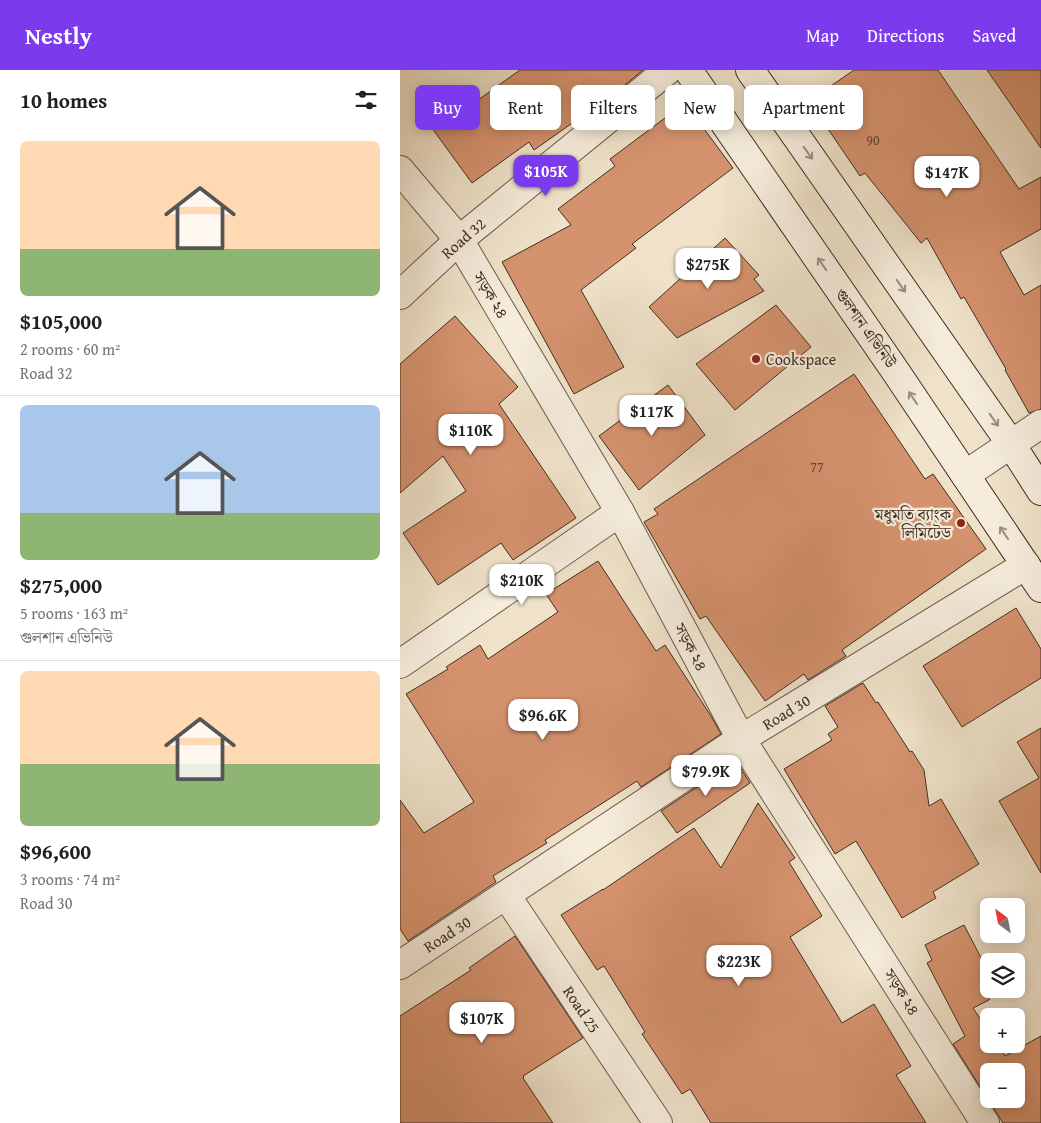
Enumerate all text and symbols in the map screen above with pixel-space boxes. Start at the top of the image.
text: Nestly [25,18,92,53]
text: Map [806,22,839,49]
text: Directions [867,22,944,49]
text: Saved [972,22,1016,49]
text: 10 homes [20,85,107,116]
chip: Buy [415,85,480,130]
chip: Rent [490,85,561,130]
chip: Filters [571,85,655,130]
chip: New [665,85,734,130]
chip: Apartment [744,85,863,130]
icon: filters [352,86,380,114]
house number: 90 [866,130,880,150]
one-way arrow [803,146,813,160]
pin: $105K [511,154,581,197]
pin: $147K [912,156,982,198]
text: $105K [524,159,568,183]
text: $147K [925,160,969,184]
icon: home [155,173,245,263]
street label: Road 32 [435,212,491,264]
pin: $275K [673,248,743,290]
text: $275K [686,252,730,276]
one-way arrow [817,258,827,272]
street label: সড়ক ২৪ [467,266,515,323]
one-way arrow [896,279,906,293]
street label: গুলশান এভিনিউ [830,283,903,374]
text: $105,000 [20,306,102,337]
text: 2 rooms · 60 m² [20,337,120,361]
place label: Cookspace [766,347,836,371]
marker: Cookspace [750,353,762,365]
text: Road 32 [20,361,72,385]
one-way arrow [908,392,918,406]
pin: $117K [617,394,687,437]
text: $117K [630,399,674,423]
one-way arrow [989,412,999,426]
pin: $110K [436,414,506,456]
text: $110K [449,418,493,442]
icon: home [155,438,245,528]
house number: 77 [810,457,824,477]
place label: মধুমতি ব্যাংক লিমিটেড [874,502,952,544]
marker: মধুমতি ব্যাংক লিমিটেড [955,517,967,529]
one-way arrow [999,526,1009,540]
pin: $210K [487,564,557,606]
text: $210K [500,568,544,592]
text: $275,000 [20,570,102,601]
text: 5 rooms · 163 m² [20,601,128,625]
street label: সড়ক ২৪ [668,618,714,675]
text: গুলশান এভিনিউ [20,625,113,649]
street label: Road 30 [757,688,815,736]
pin: $96.6K [502,698,584,741]
text: $96.6K [519,703,567,727]
icon: home [155,704,245,794]
pin: $79.9K [665,754,747,797]
text: $79.9K [682,759,730,783]
text: $96,600 [20,836,91,867]
text: 3 rooms · 74 m² [20,867,120,891]
text: Road 30 [20,891,72,915]
north arrow [980,898,1025,942]
map controls [980,898,1025,1108]
street label: Road 30 [418,910,476,958]
pin: $223K [704,944,774,987]
text: $223K [717,949,761,973]
button: layers [980,953,1025,998]
street label: সড়ক ২৪ [878,963,926,1020]
street label: Road 25 [557,981,607,1037]
pin: $107K [447,1002,517,1044]
text: $107K [460,1006,504,1030]
button: + [980,1008,1025,1053]
button: − [980,1063,1025,1108]

